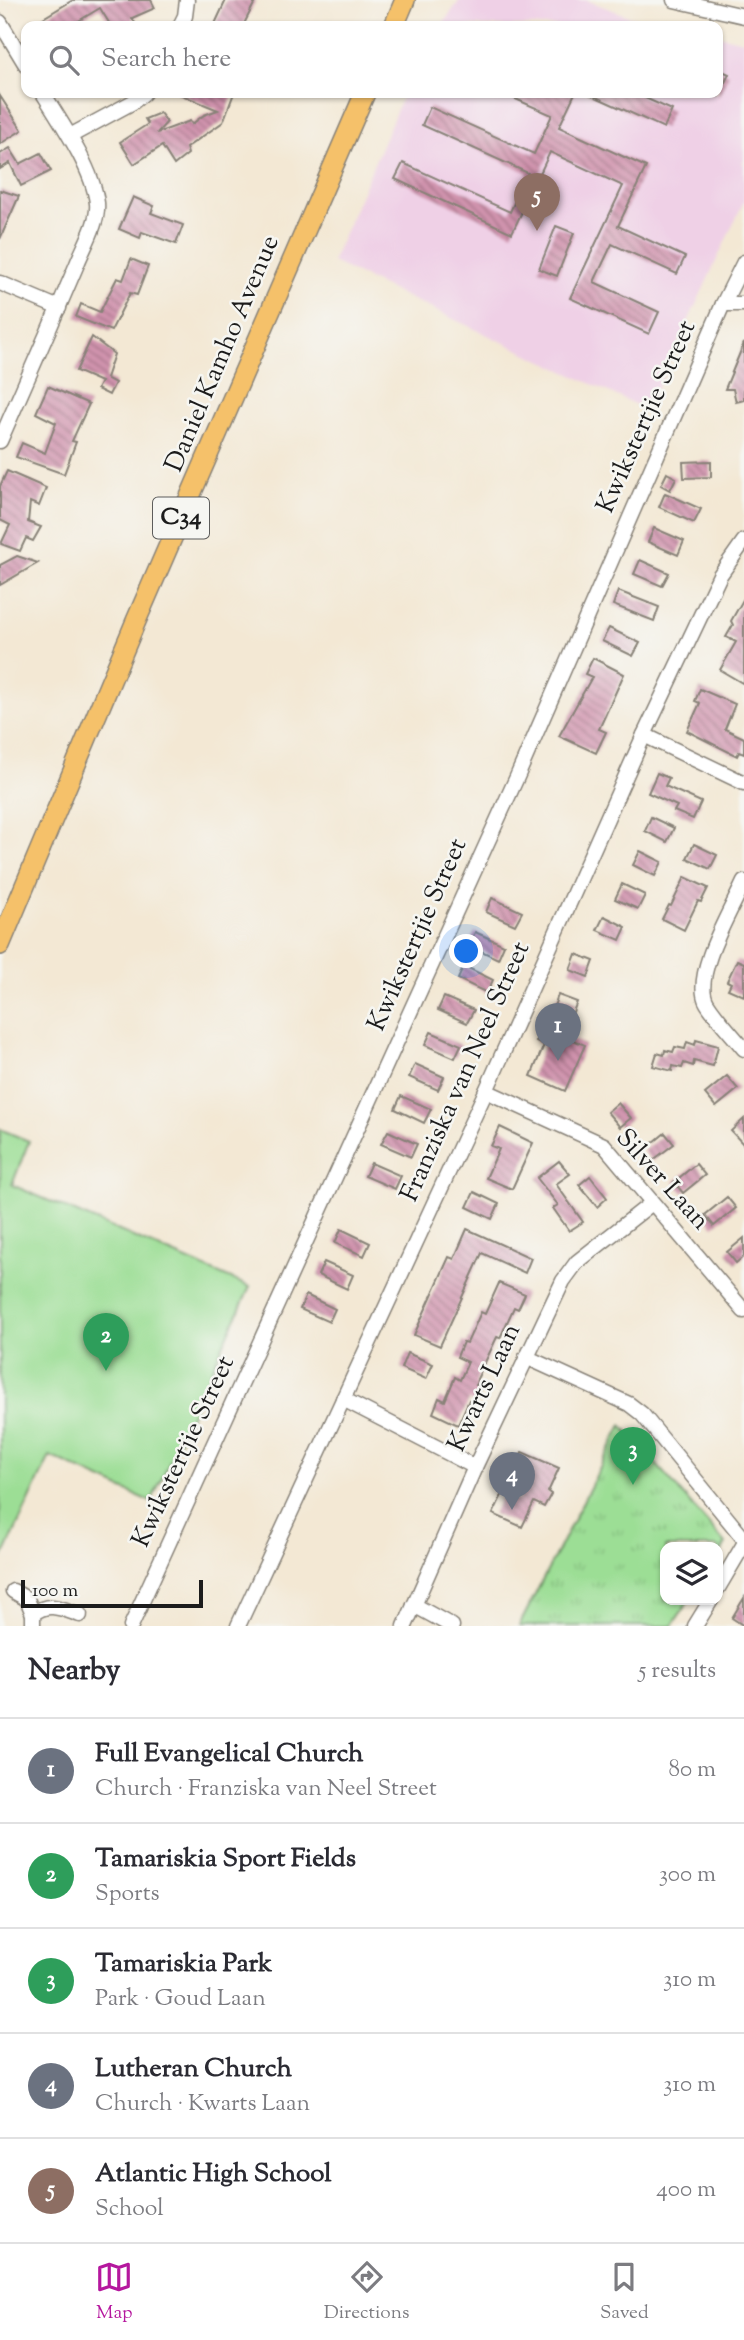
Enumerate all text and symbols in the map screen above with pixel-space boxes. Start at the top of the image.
search box [21,21,723,98]
icon: search [45,41,83,79]
text: Search here [101,41,231,78]
pin: 5 [514,173,560,231]
street label: Daniel Kamho Avenue [156,230,290,478]
street label: Kwikstertjie Street [588,315,706,519]
road number: C34 [153,498,209,538]
street label: Kwikstertjie Street [359,833,477,1037]
your location [449,934,483,968]
street label: Franziska van Neel Street [392,936,540,1208]
pin: 1 [535,1003,581,1061]
street label: Silver Laan [606,1121,718,1239]
pin: 2 [83,1313,129,1371]
street label: Kwarts Laan [439,1318,531,1458]
street label: Kwikstertjie Street [123,1350,245,1554]
pin: 3 [610,1427,656,1485]
pin: 4 [489,1452,535,1510]
map controls [660,1542,723,1605]
button: layers [660,1542,723,1605]
scale bar [21,1577,203,1609]
text: 100 m [32,1578,78,1605]
text: Nearby [28,1650,120,1693]
text: 5 results [639,1655,716,1688]
text: Full Evangelical Church [95,1736,364,1773]
text: 1 [47,1754,55,1787]
text: 80 m [668,1754,716,1787]
text: Church · Franziska van Neel Street [95,1773,437,1806]
text: Tamariskia Sport Fields [95,1841,356,1878]
text: 2 [46,1859,56,1892]
text: 300 m [659,1859,716,1892]
text: Sports [95,1878,160,1911]
text: Tamariskia Park [95,1946,272,1983]
text: 3 [46,1964,56,1997]
text: 310 m [663,1964,716,1997]
text: Park · Goud Laan [95,1983,266,2016]
text: Lutheran Church [95,2051,292,2088]
text: 4 [45,2069,57,2102]
text: 310 m [663,2069,716,2102]
text: Church · Kwarts Laan [95,2088,310,2121]
text: Atlantic High School [95,2156,332,2193]
text: 5 [47,2174,55,2207]
text: 400 m [656,2174,716,2207]
text: School [95,2193,164,2226]
tab: Map [95,2258,133,2327]
tab: Directions [324,2258,409,2327]
tab: Saved [600,2258,649,2327]

